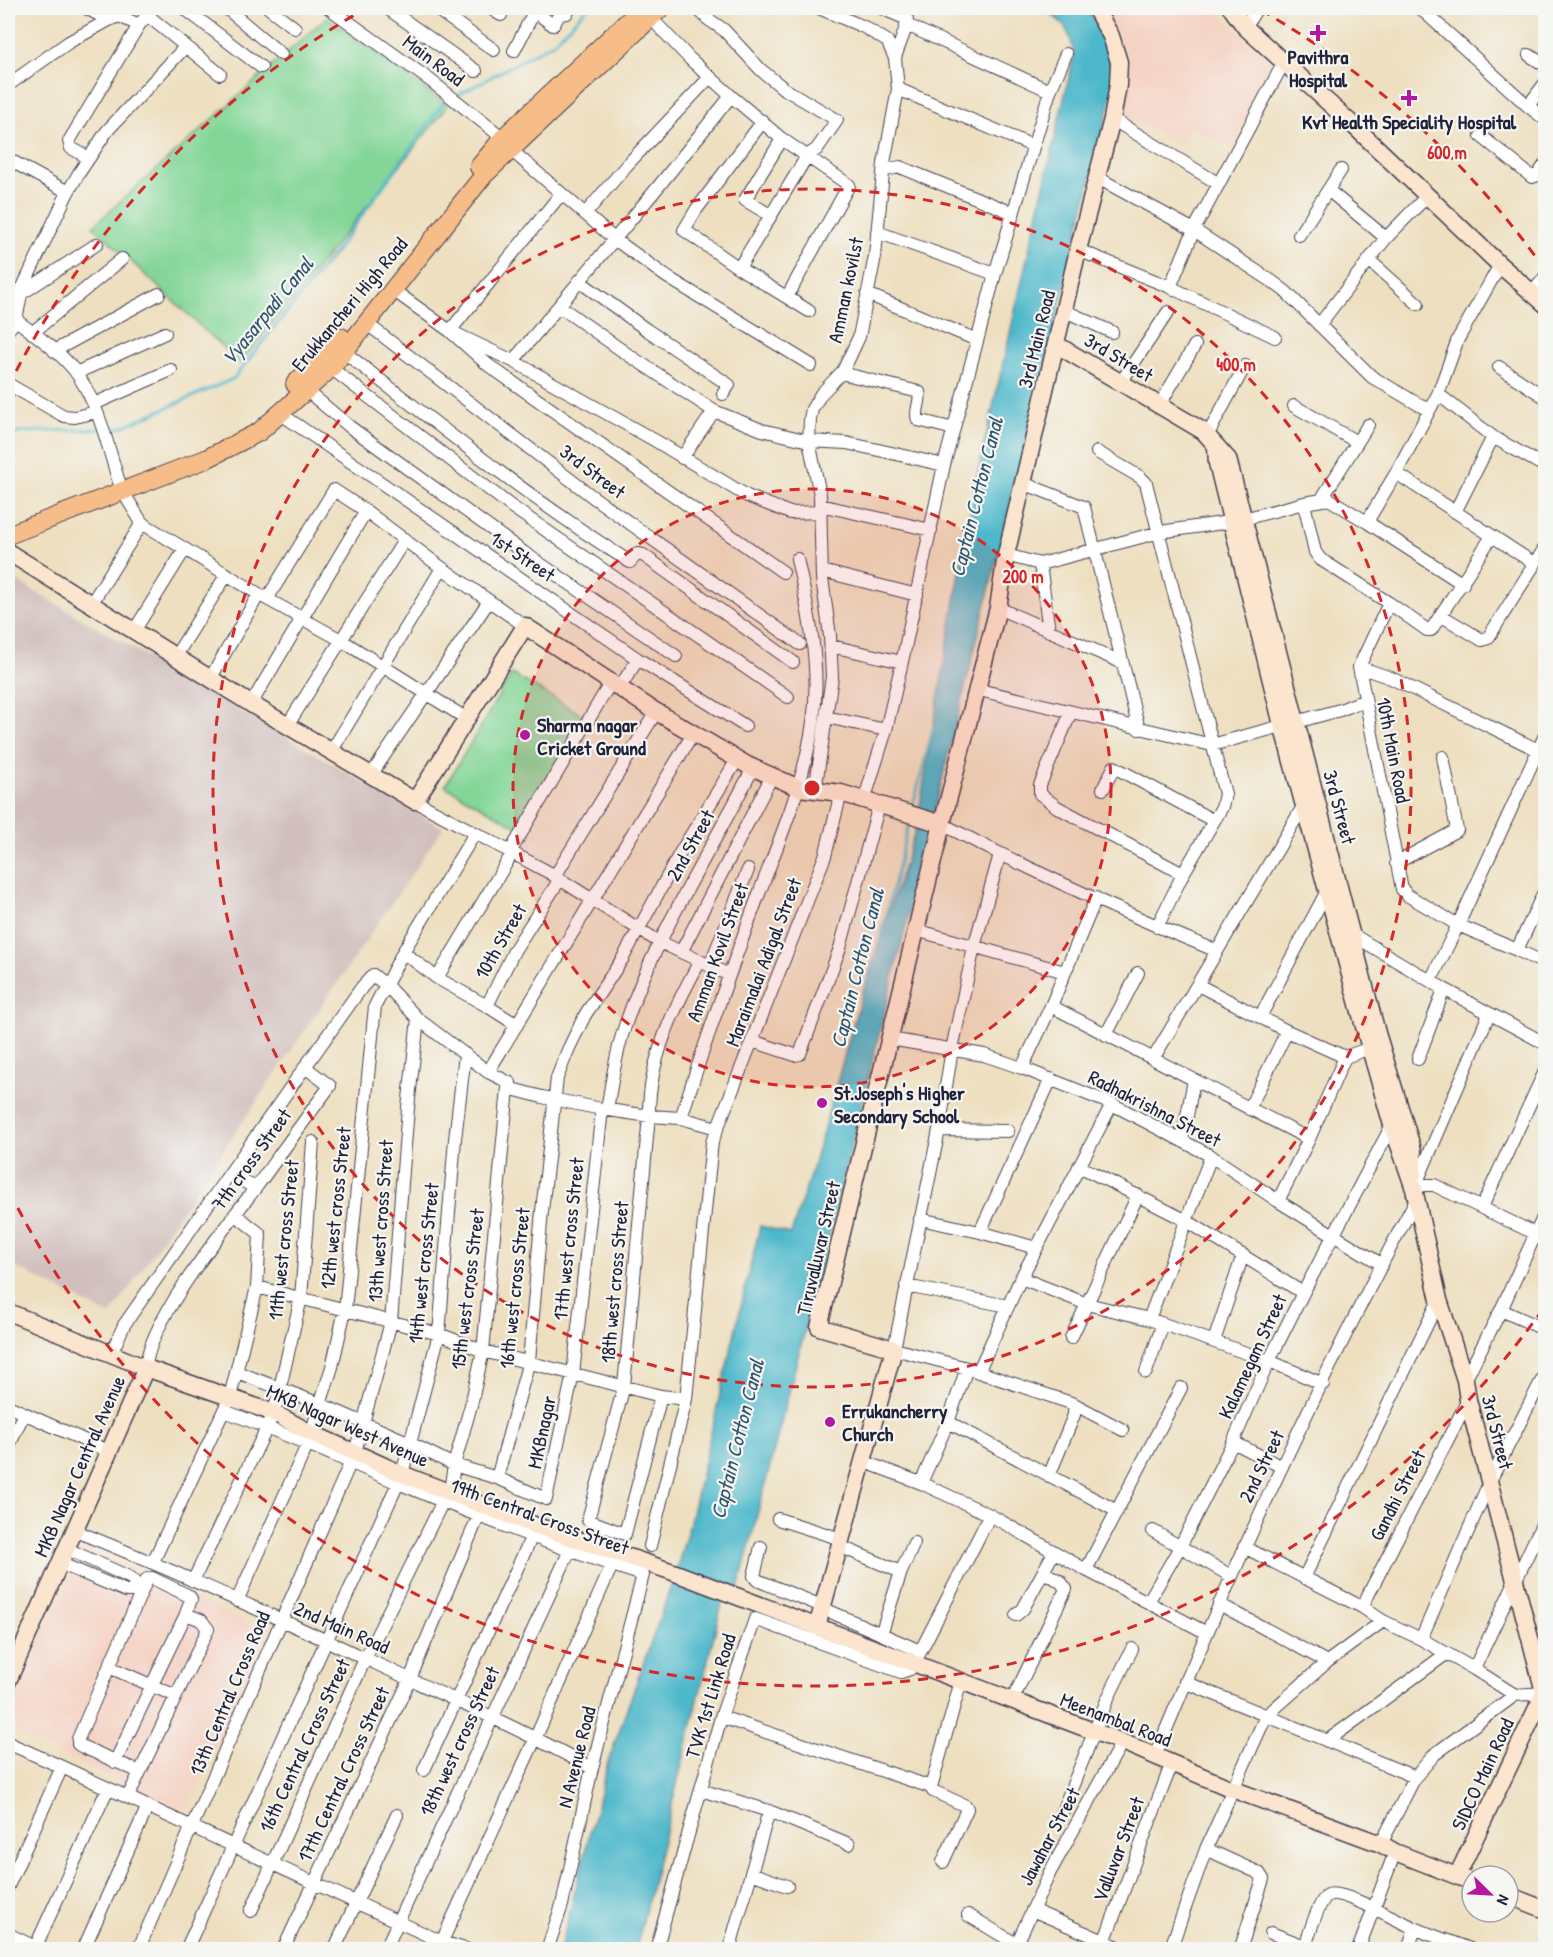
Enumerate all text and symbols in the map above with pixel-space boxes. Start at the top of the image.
marker: Pavithra Hospital [1309,24,1327,42]
street label: Main Road [398,28,470,92]
place label: Pavithra Hospital [1288,43,1349,94]
marker: Kvt Health Speciality Hospital [1400,89,1418,107]
place label: Kvt Health Speciality Hospital [1302,108,1517,136]
text: 600 m [1427,140,1467,165]
street label: Erukkancheri High Road [285,231,413,377]
street label: Amman kovilst [821,234,870,345]
water label: Vyasarpadi Canal [214,250,320,371]
street label: 3rd Main Road [1011,287,1061,391]
street label: 3rd Street [1080,326,1159,389]
text: 400 m [1216,352,1256,377]
water label: Captain Cotton Canal [942,413,1010,580]
street label: 3rd Street [555,437,632,505]
street label: 1st Street [485,524,562,588]
text: 200 m [1003,564,1043,589]
street label: 10th Main Road [1371,695,1417,805]
place label: Sharma nagar Cricket Ground [537,711,646,761]
marker: Sharma nagar Cricket Ground [518,728,532,742]
street label: 3rd Street [1317,767,1363,848]
centre of rings [802,778,822,798]
street label: 2nd Street [659,804,721,885]
street label: Maraimalai Adigal Street [718,873,808,1050]
street label: Amman Kovil Street [679,878,755,1025]
water label: Captain Cotton Canal [823,884,891,1051]
street label: 10th Street [468,897,533,984]
street label: Radhakrishna Street [1084,1063,1227,1154]
place label: St.Joseph's Higher Secondary School [834,1079,965,1130]
marker: St.Joseph's Higher Secondary School [815,1096,829,1110]
street label: 7th cross Street [205,1102,298,1215]
street label: 12th west cross Street [313,1124,357,1290]
street label: 13th west cross Street [361,1138,399,1303]
street label: 17th west cross Street [546,1155,590,1322]
street label: 11th west cross Street [261,1157,305,1321]
street label: Tiruvalluvar Street [789,1177,847,1318]
street label: 14th west cross Street [401,1180,445,1345]
street label: 18th west cross Street [593,1199,635,1364]
street label: 16th west cross Street [492,1205,536,1370]
street label: 15th west cross Street [444,1206,490,1371]
street label: Kalamegam Street [1211,1288,1293,1423]
water label: Captain Cotton Canal [703,1355,771,1522]
street label: MKB Nagar Central Avenue [27,1371,131,1561]
street label: MKB Nagar West Avenue [263,1377,433,1473]
street label: 3rd Street [1476,1392,1521,1473]
street label: MKBnagar [520,1393,562,1471]
place label: Errukancherry Church [842,1397,948,1447]
marker: Errukancherry Church [823,1415,837,1429]
street label: 2nd Street [1232,1424,1291,1507]
street label: Gandhi Street [1363,1444,1432,1545]
street label: 19th Central Cross Street [447,1471,634,1561]
street label: 2nd Main Road [290,1594,394,1660]
street label: 13th Central Cross Road [182,1607,276,1779]
street label: TVK 1st Link Road [678,1630,742,1762]
street label: 16th Central Cross Street [252,1653,357,1836]
street label: 18th west cross Street [412,1661,506,1820]
street label: 17th Central Cross Street [290,1681,396,1866]
street label: Meenambal Road [1057,1685,1176,1753]
street label: N Avenue Road [550,1703,602,1810]
street label: SIDCO Main Road [1444,1713,1520,1834]
street label: Jawahar Street [1012,1781,1087,1890]
street label: Valluvar Street [1086,1792,1151,1905]
north arrow [1460,1864,1520,1924]
text: N [1492,1892,1515,1909]

